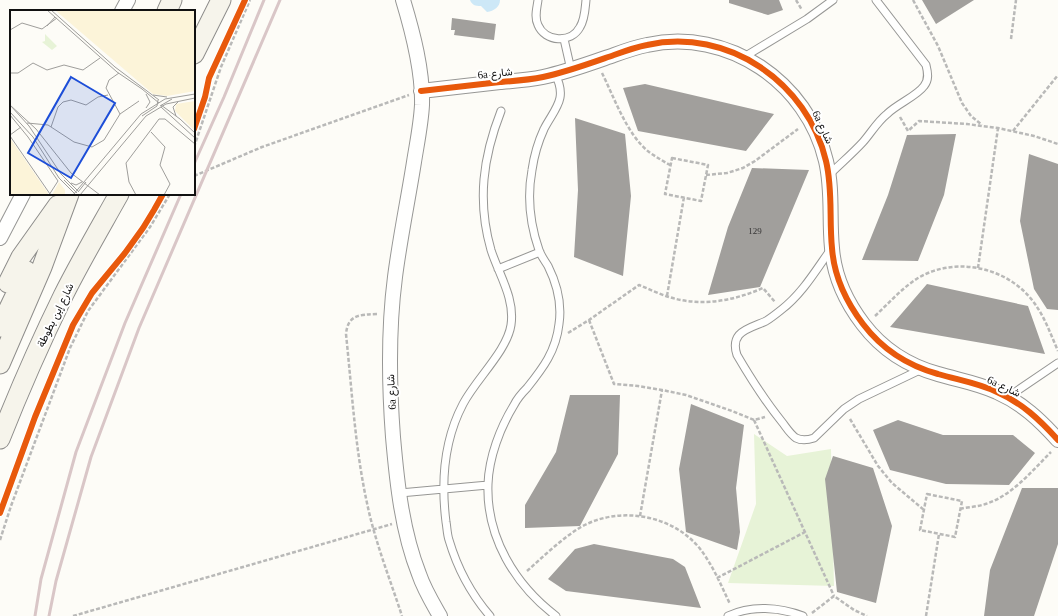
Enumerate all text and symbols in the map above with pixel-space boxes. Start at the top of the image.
inset map [10,10,195,195]
street label: 6a شارع [477,65,514,83]
street label: 6a شارع [808,108,836,147]
house number: 129 [748,226,762,236]
street label: شارع إبن بطوطة [34,281,78,350]
street label: 6a شارع [985,373,1023,401]
street label: 6a شارع [384,374,400,410]

